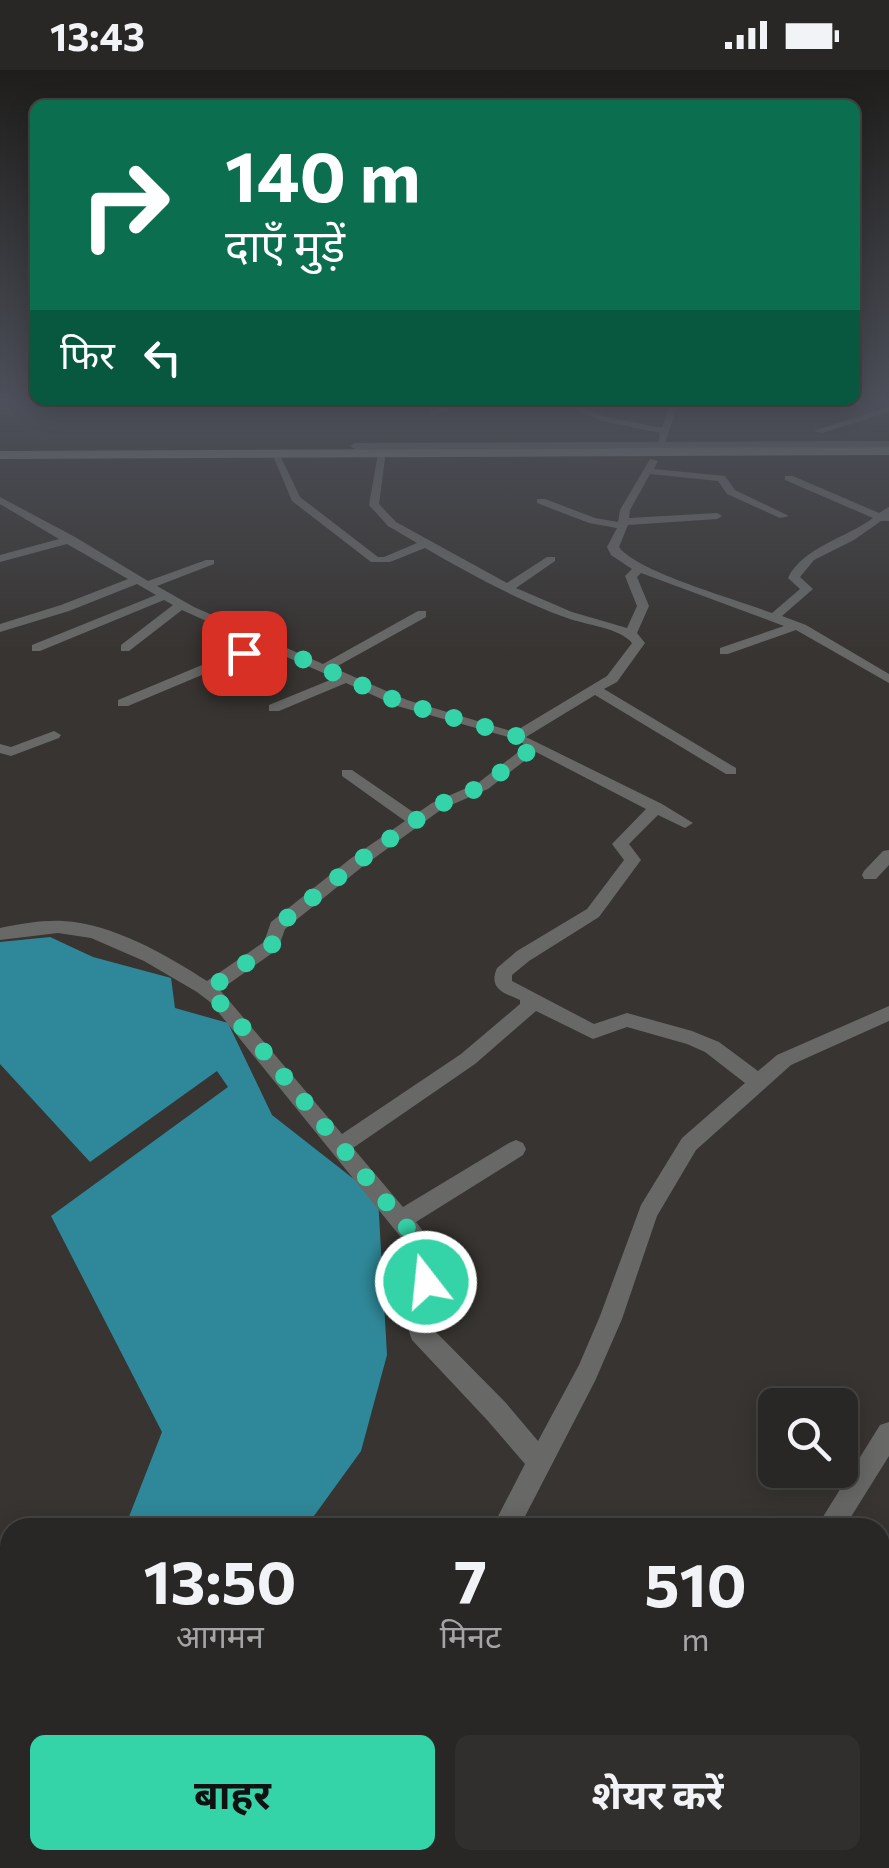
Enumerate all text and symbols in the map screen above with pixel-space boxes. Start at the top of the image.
text: 13:43 [50,12,145,59]
text: 140 m [225,131,421,216]
icon: right [60,140,190,270]
text: दाएँ मुड़ें [225,216,345,271]
text: फिर [60,330,115,377]
icon: left [135,330,190,385]
pin [202,611,287,696]
icon: arrive [217,626,272,681]
position arrow [374,1230,478,1334]
map controls [758,1388,858,1488]
button: search [758,1388,858,1488]
text: 13:50 [143,1543,296,1616]
text: 7 [454,1543,487,1616]
text: 510 [645,1546,747,1619]
text: आगमन [176,1615,264,1655]
text: मिनट [440,1615,501,1655]
text: m [682,1618,709,1658]
button: बाहर [30,1735,435,1850]
button: शेयर करें [455,1735,860,1850]

